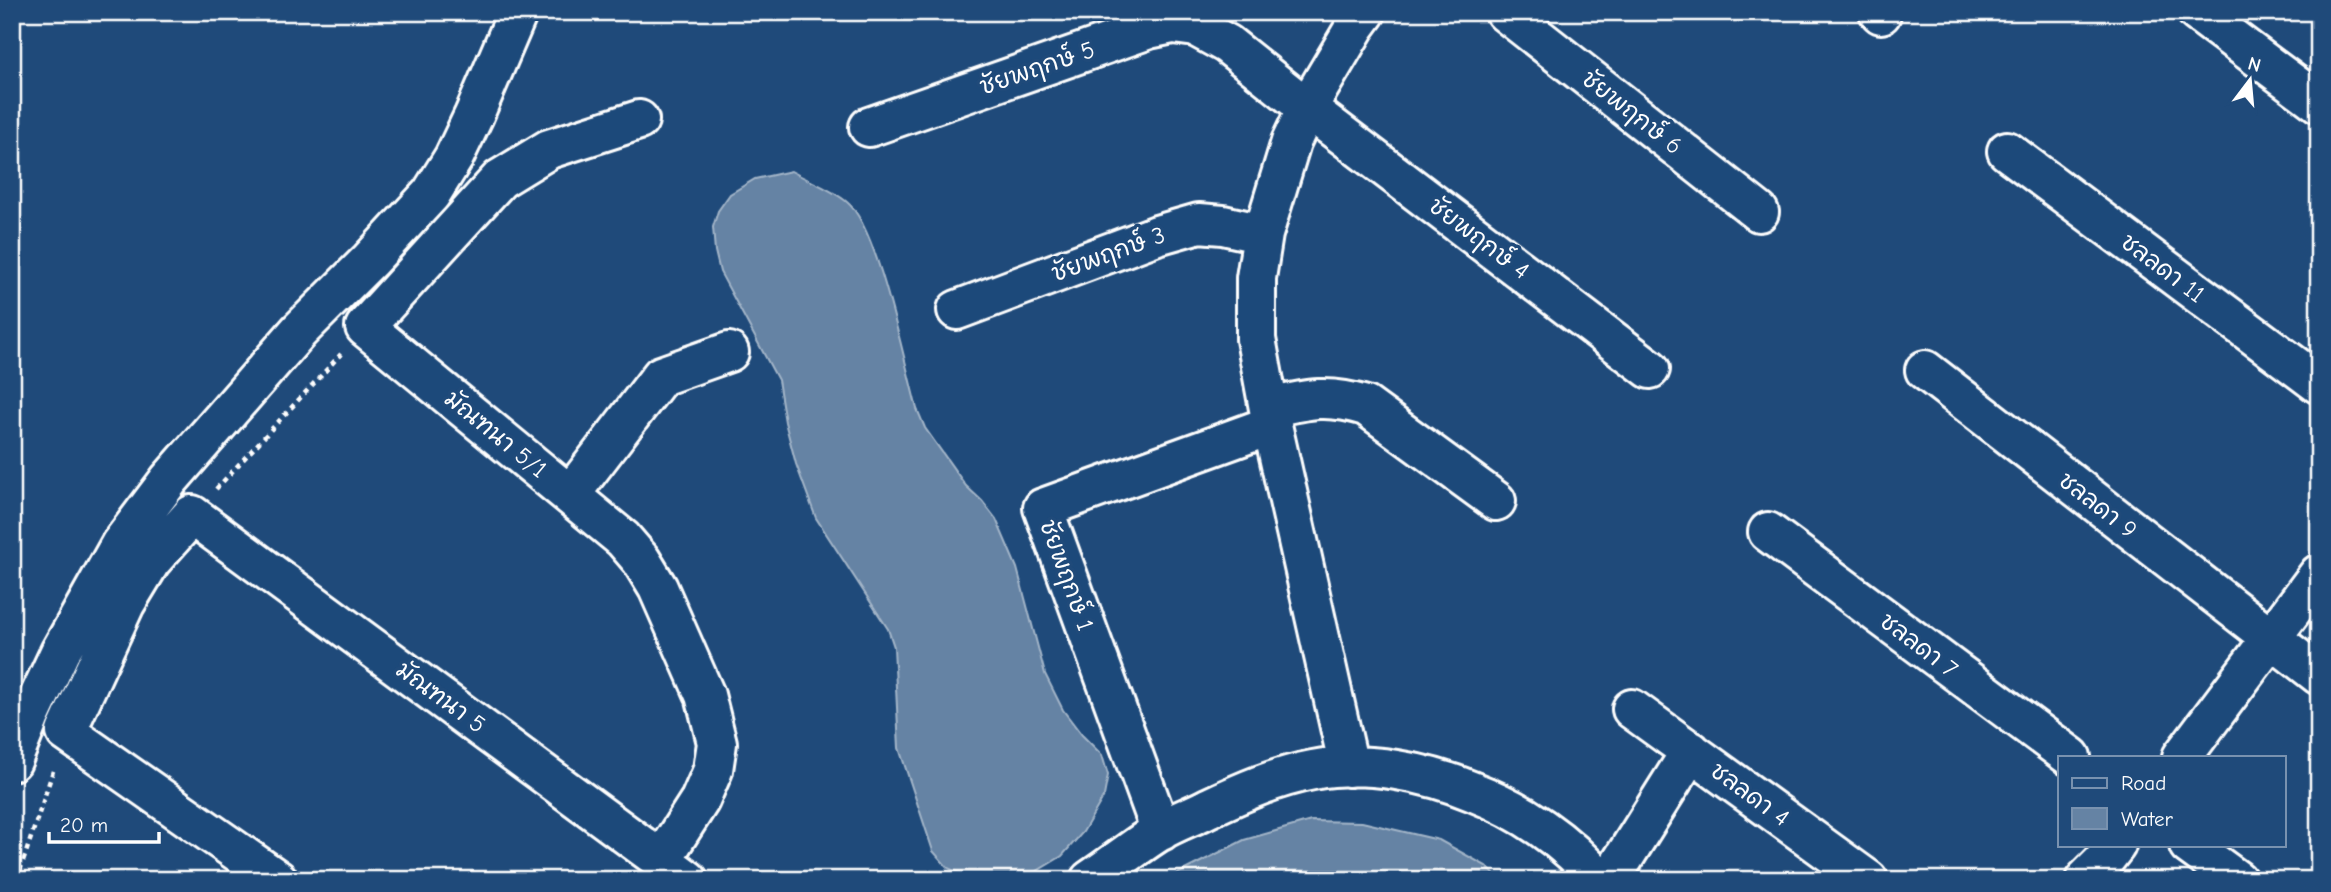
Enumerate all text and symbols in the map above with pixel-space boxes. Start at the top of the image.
street label: ชัยพฤกษ์ 5 [975,33,1099,103]
north arrow [2216,46,2286,116]
text: N [2245,52,2263,77]
street label: ชัยพฤกษ์ 6 [1575,63,1689,161]
street label: ชัยพฤกษ์ 4 [1422,190,1536,286]
street label: ชัยพฤกษ์ 3 [1047,219,1169,289]
street label: ชลลดา 11 [2116,227,2210,309]
street label: มัณฑนา 5/1 [439,384,553,484]
street label: ชลลดา 9 [2053,466,2143,544]
street label: ชัยพฤกษ์ 1 [1032,515,1102,635]
street label: ชลลดา 7 [1875,607,1963,683]
street label: มัณฑนา 5 [391,655,491,739]
street label: ชลลดา 4 [1705,756,1795,832]
legend [2058,756,2286,846]
text: Road [2121,771,2166,795]
scale bar [49,801,159,845]
text: Water [2121,807,2174,831]
text: 20 m [60,813,108,837]

